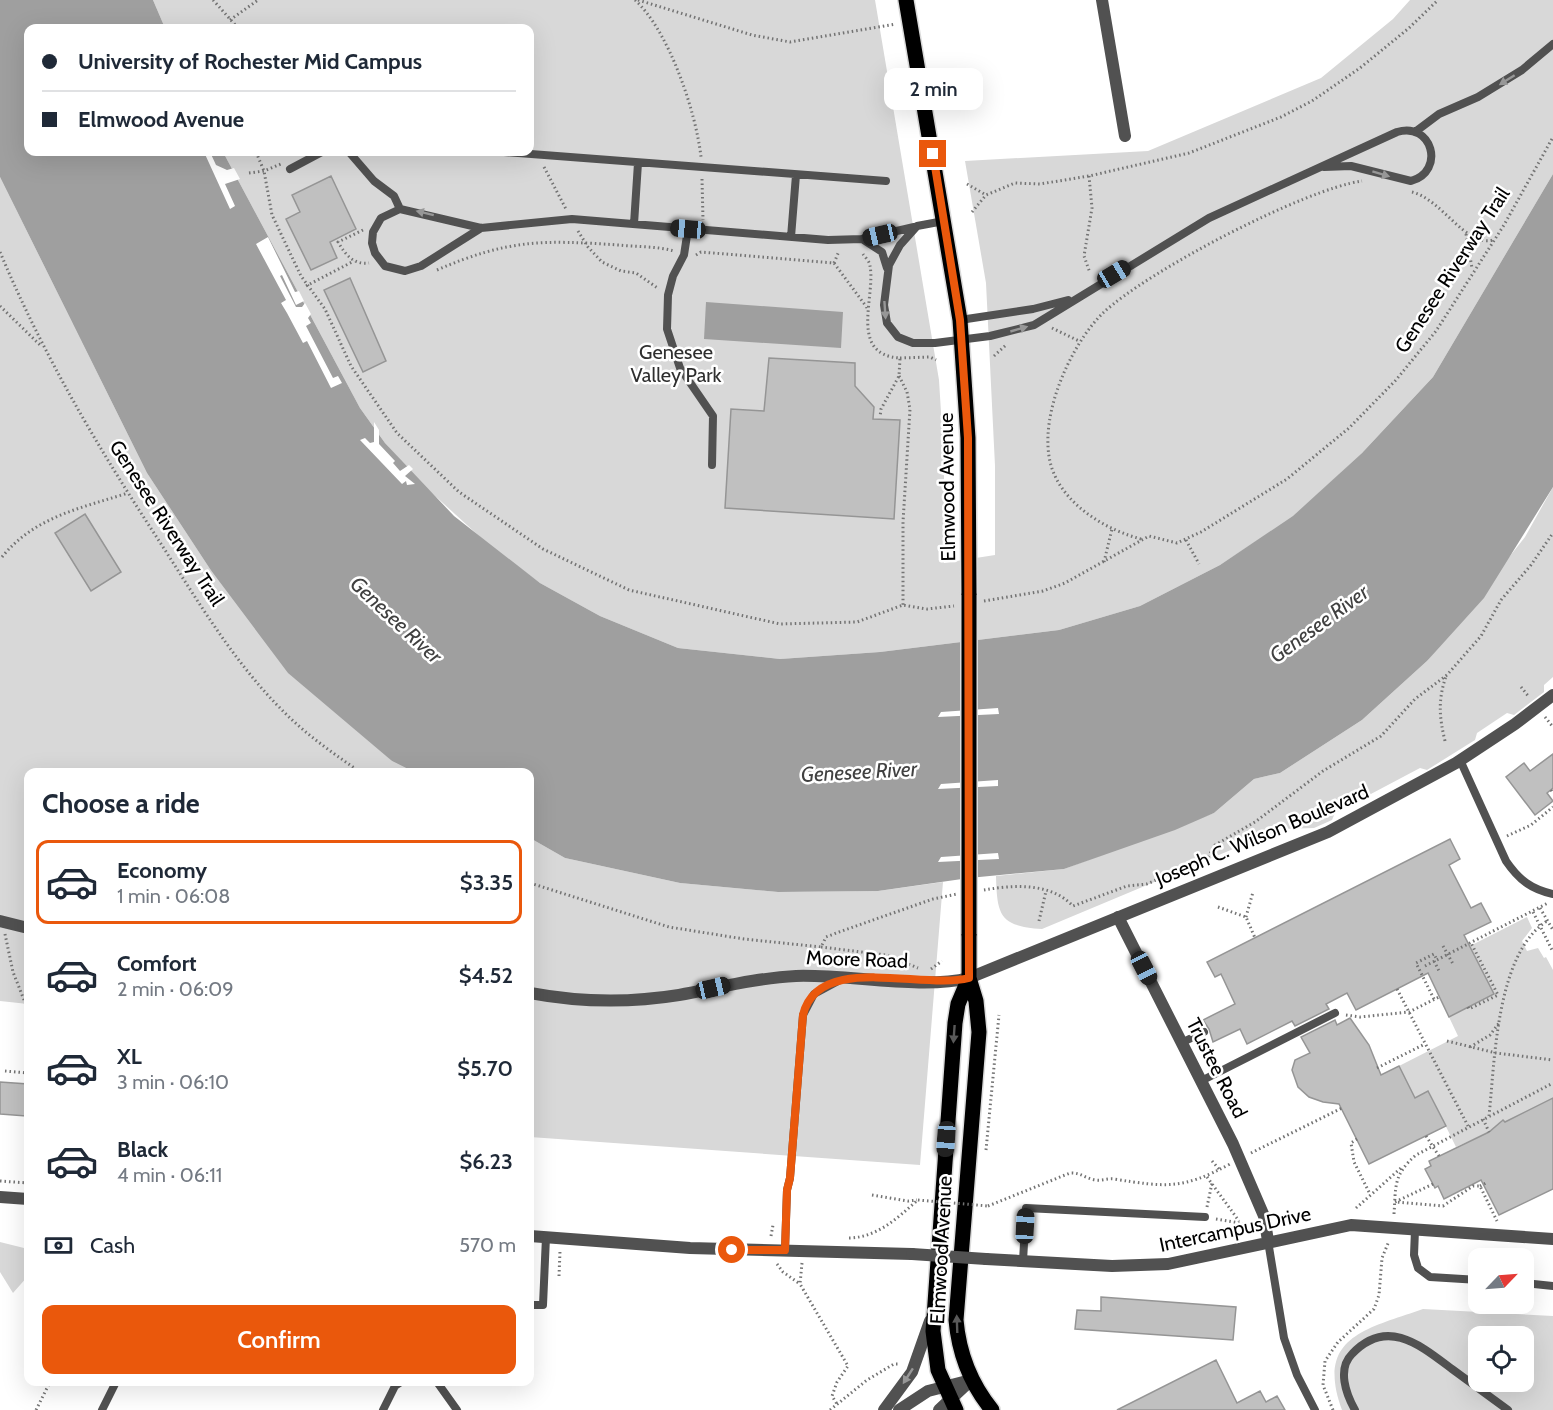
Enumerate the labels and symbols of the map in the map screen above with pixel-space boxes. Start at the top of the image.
callout: 2 min [884,67,982,109]
one-way arrow [1499,74,1515,85]
route end [919,140,946,167]
one-way arrow [1372,170,1390,179]
street label: Genesee Riverway Trail [1390,183,1515,357]
one-way arrow [416,208,434,218]
car [669,218,707,240]
car [860,222,900,248]
car [1094,257,1134,291]
one-way arrow [881,301,890,320]
one-way arrow [1010,324,1028,333]
park label: Genesee Valley Park [630,340,722,387]
street label: Elmwood Avenue [934,412,960,562]
street label: Genesee Riverway Trail [105,436,230,610]
water label: Genesee River [345,571,448,669]
water label: Genesee River [1264,578,1374,668]
water label: Genesee River [800,756,919,787]
street label: Joseph C. Wilson Boulevard [1151,779,1372,891]
street label: Moore Road [806,945,908,973]
car [1128,948,1160,988]
car [693,975,733,1001]
street label: Trustee Road [1182,1014,1252,1122]
one-way arrow [949,1024,959,1043]
car [936,1120,956,1158]
street label: Elmwood Avenue [925,1175,957,1325]
street label: Intercampus Drive [1157,1201,1313,1257]
car [1015,1208,1035,1244]
route start [718,1236,745,1263]
north arrow [1468,1248,1534,1314]
one-way arrow [952,1314,961,1333]
one-way arrow [902,1368,913,1384]

